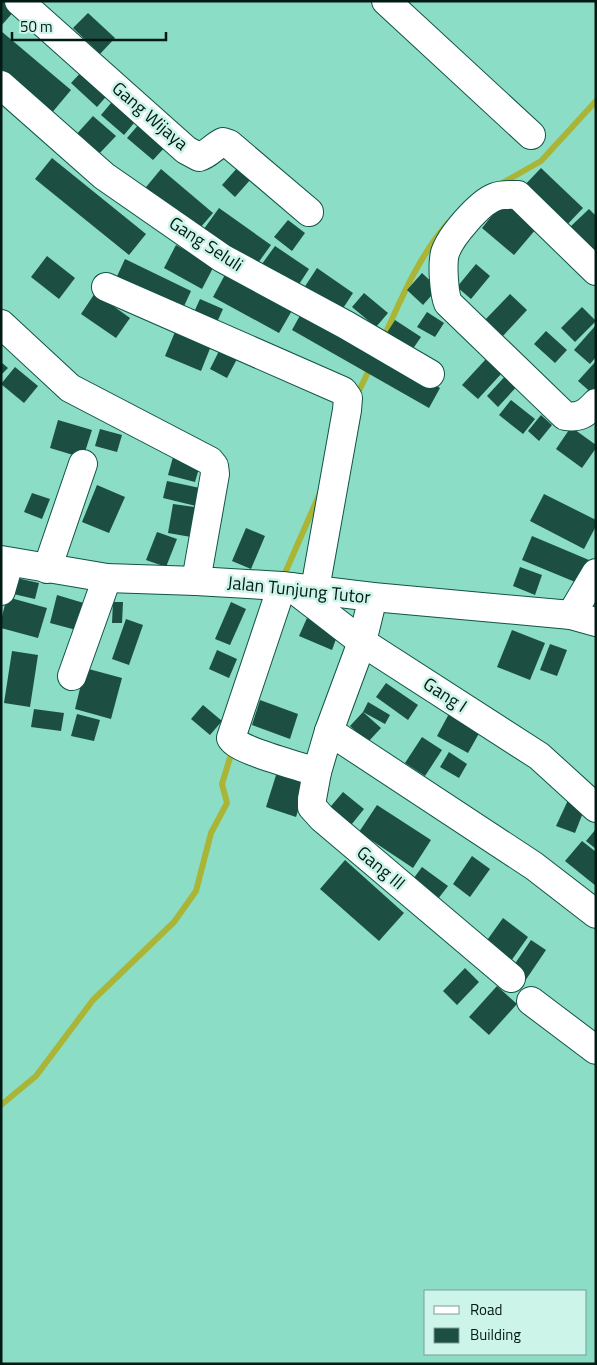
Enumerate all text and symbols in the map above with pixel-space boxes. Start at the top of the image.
scale bar [12,10,166,42]
text: 50 m [20,15,53,38]
street label: Gang Wijaya [106,75,194,156]
street label: Gang Seluli [164,209,249,278]
street label: Jalan Tunjung Tutor [226,569,372,610]
street label: Gang I [418,670,473,719]
street label: Gang III [351,839,412,896]
legend [424,1290,587,1355]
text: Road [470,1298,502,1321]
text: Building [470,1323,521,1346]

